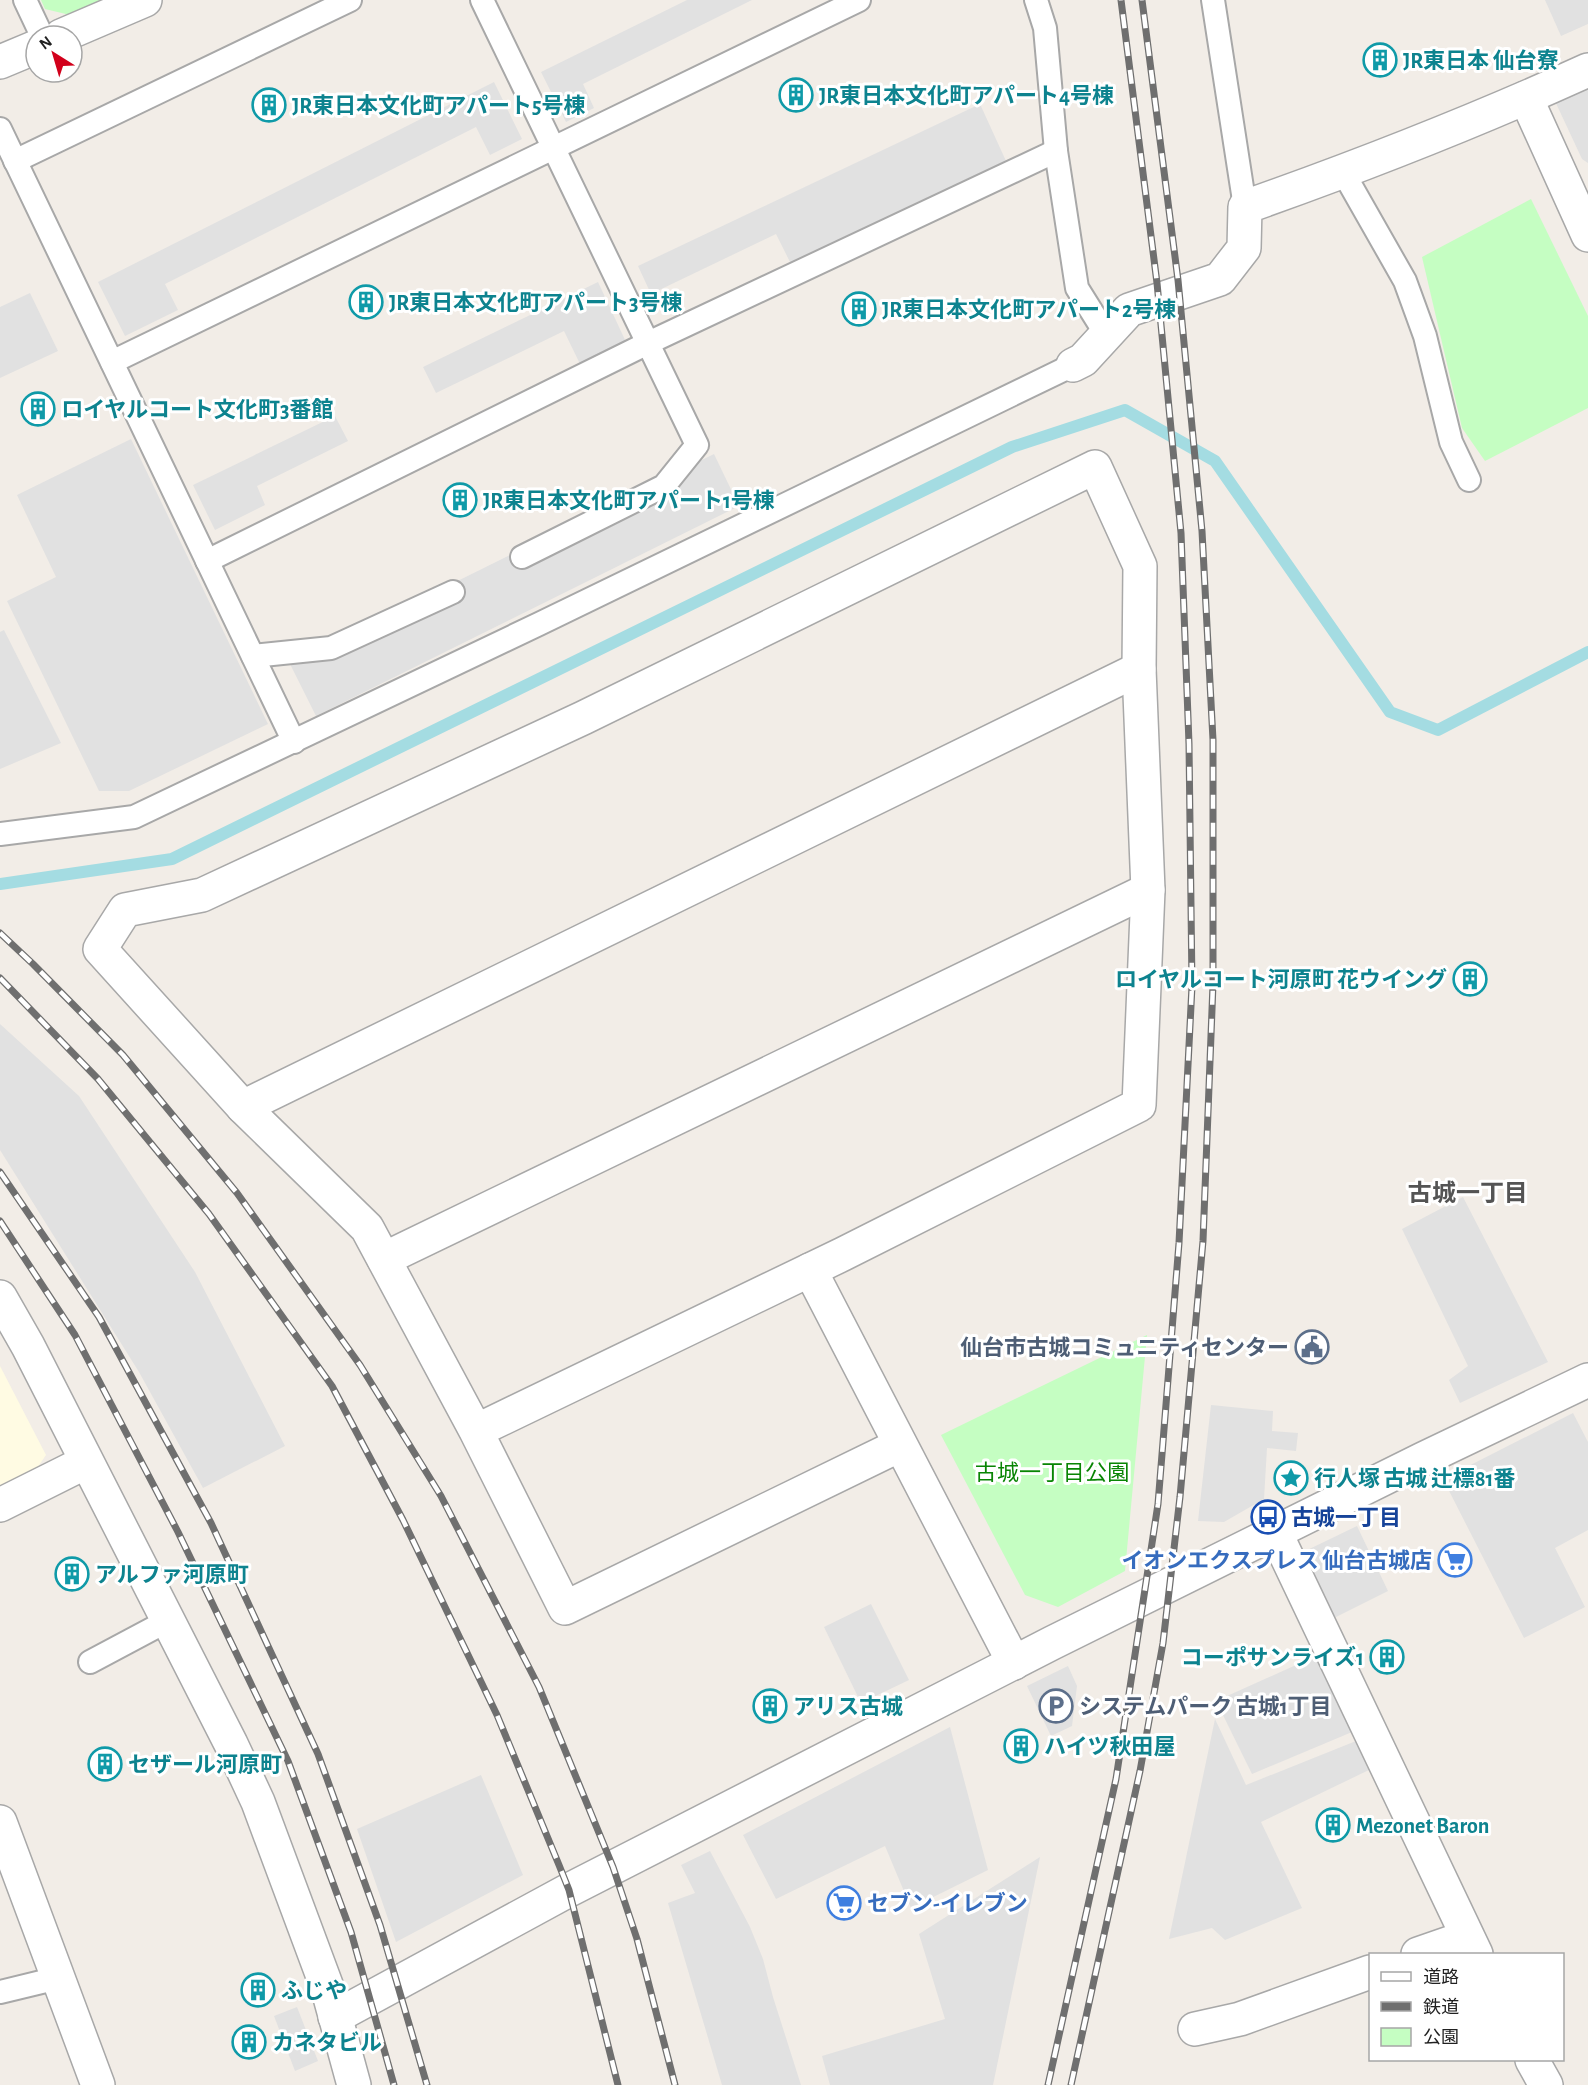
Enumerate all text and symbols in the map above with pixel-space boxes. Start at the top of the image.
north arrow [24,24,84,84]
text: N [36,33,55,53]
building icon: JR東日本 仙台寮 [1362,42,1398,78]
place label: JR東日本 仙台寮 [1403,49,1559,72]
building icon: JR東日本文化町アパート4号棟 [778,77,814,113]
place label: JR東日本文化町アパート4号棟 [819,84,1114,107]
building icon: JR東日本文化町アパート5号棟 [251,87,287,123]
place label: JR東日本文化町アパート5号棟 [292,94,585,117]
building icon: JR東日本文化町アパート3号棟 [348,284,384,320]
place label: JR東日本文化町アパート3号棟 [389,291,682,314]
building icon: JR東日本文化町アパート2号棟 [841,291,877,327]
place label: JR東日本文化町アパート2号棟 [882,298,1176,321]
building icon: ロイヤルコート文化町3番館 [20,391,56,427]
place label: ロイヤルコート文化町3番館 [61,398,333,421]
building icon: JR東日本文化町アパート1号棟 [442,482,478,518]
place label: JR東日本文化町アパート1号棟 [483,489,775,512]
building icon: ロイヤルコート河原町 花ウイング [1452,961,1488,997]
place label: ロイヤルコート河原町 花ウイング [1115,967,1447,991]
district label: 古城一丁目 [1408,1180,1528,1206]
public building icon: 仙台市古城コミュニティセンター [1294,1329,1330,1365]
place label: 仙台市古城コミュニティセンター [960,1336,1289,1359]
place icon: 行人塚 古城 辻標81番 [1273,1460,1309,1496]
park label: 古城一丁目公園 [975,1461,1129,1484]
place label: 行人塚 古城 辻標81番 [1314,1467,1515,1490]
bus stop icon: 古城一丁目 [1250,1499,1286,1535]
place label: 古城一丁目 [1291,1506,1401,1529]
supermarket icon: イオンエクスプレス 仙台古城店 [1437,1542,1473,1578]
place label: イオンエクスプレス 仙台古城店 [1121,1549,1432,1572]
building icon: アルファ河原町 [54,1556,90,1592]
place label: アルファ河原町 [95,1563,249,1586]
building icon: コーポサンライズ1 [1369,1639,1405,1675]
place label: コーポサンライズ1 [1181,1645,1364,1669]
building icon: アリス古城 [752,1688,788,1724]
parking icon: システムパーク 古城1丁目 [1038,1688,1074,1724]
place label: アリス古城 [793,1695,903,1718]
place label: システムパーク 古城1丁目 [1079,1695,1332,1718]
building icon: ハイツ秋田屋 [1003,1728,1039,1764]
place label: ハイツ秋田屋 [1044,1735,1176,1758]
building icon: セザール河原町 [87,1746,123,1782]
place label: セザール河原町 [128,1753,282,1776]
building icon: Mezonet Baron [1315,1807,1351,1843]
place label: Mezonet Baron [1356,1815,1489,1837]
supermarket icon: セブン-イレブン [826,1885,862,1921]
place label: セブン-イレブン [867,1891,1028,1915]
legend [1369,1953,1564,2061]
text: 道路 [1423,1967,1459,1987]
building icon: ふじや [240,1972,276,2008]
place label: ふじや [281,1979,347,2002]
text: 鉄道 [1423,1997,1459,2017]
building icon: カネタビル [231,2024,267,2060]
text: 公園 [1423,2028,1459,2047]
place label: カネタビル [272,2031,382,2054]

